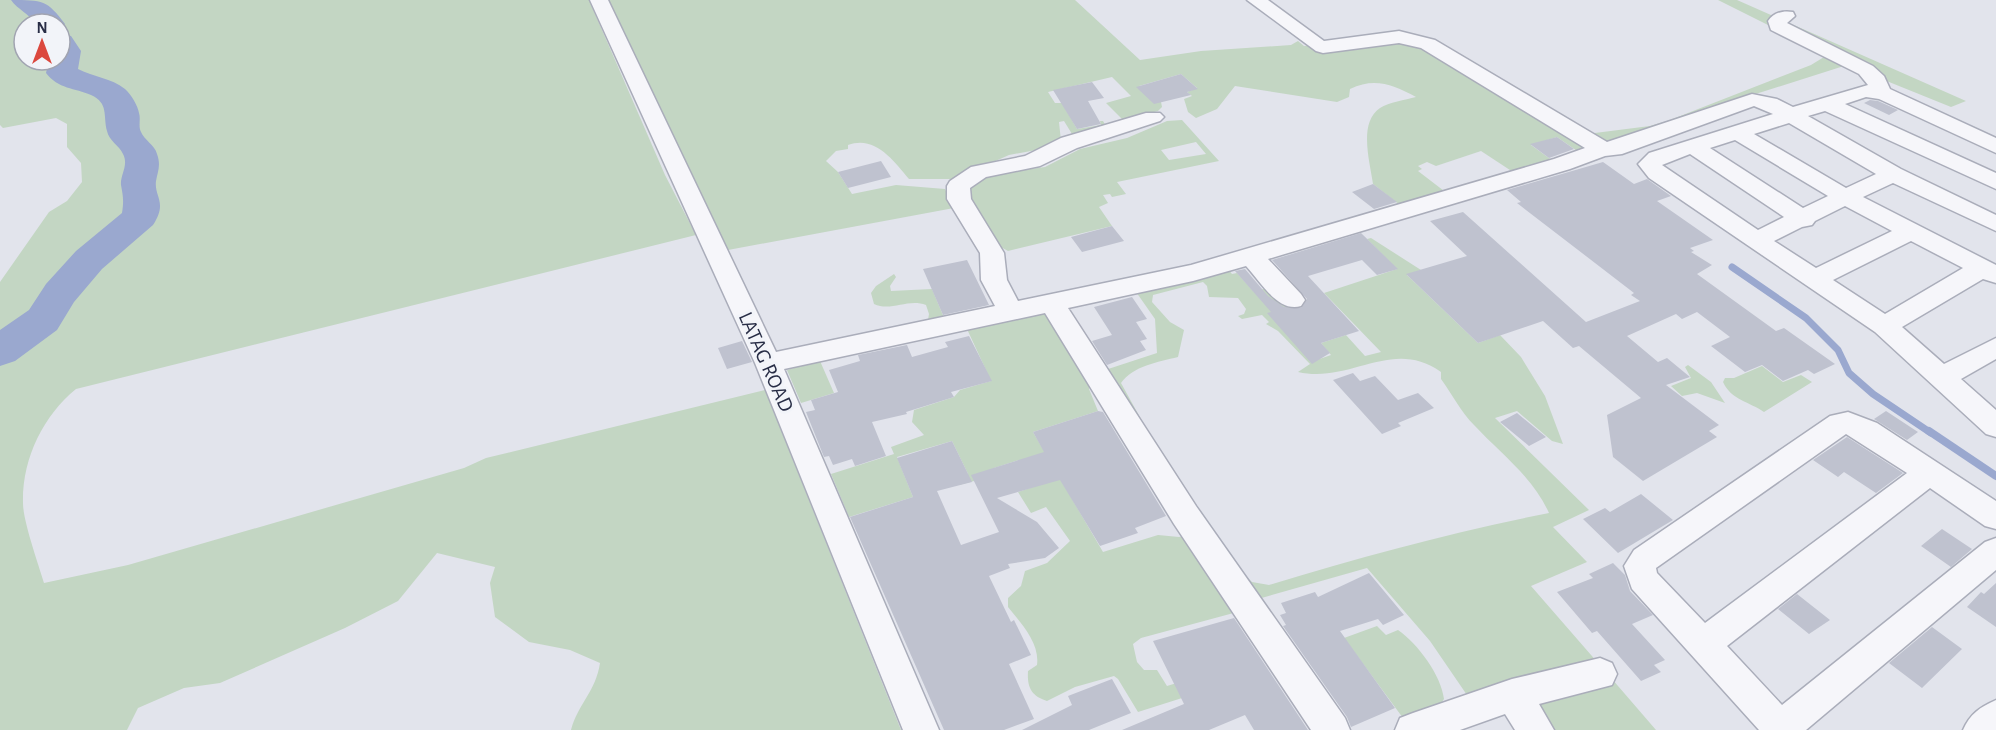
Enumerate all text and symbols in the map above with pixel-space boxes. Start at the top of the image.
north arrow [12,12,72,72]
text: N [36,20,48,36]
street label: LATAG ROAD [735,309,797,415]

